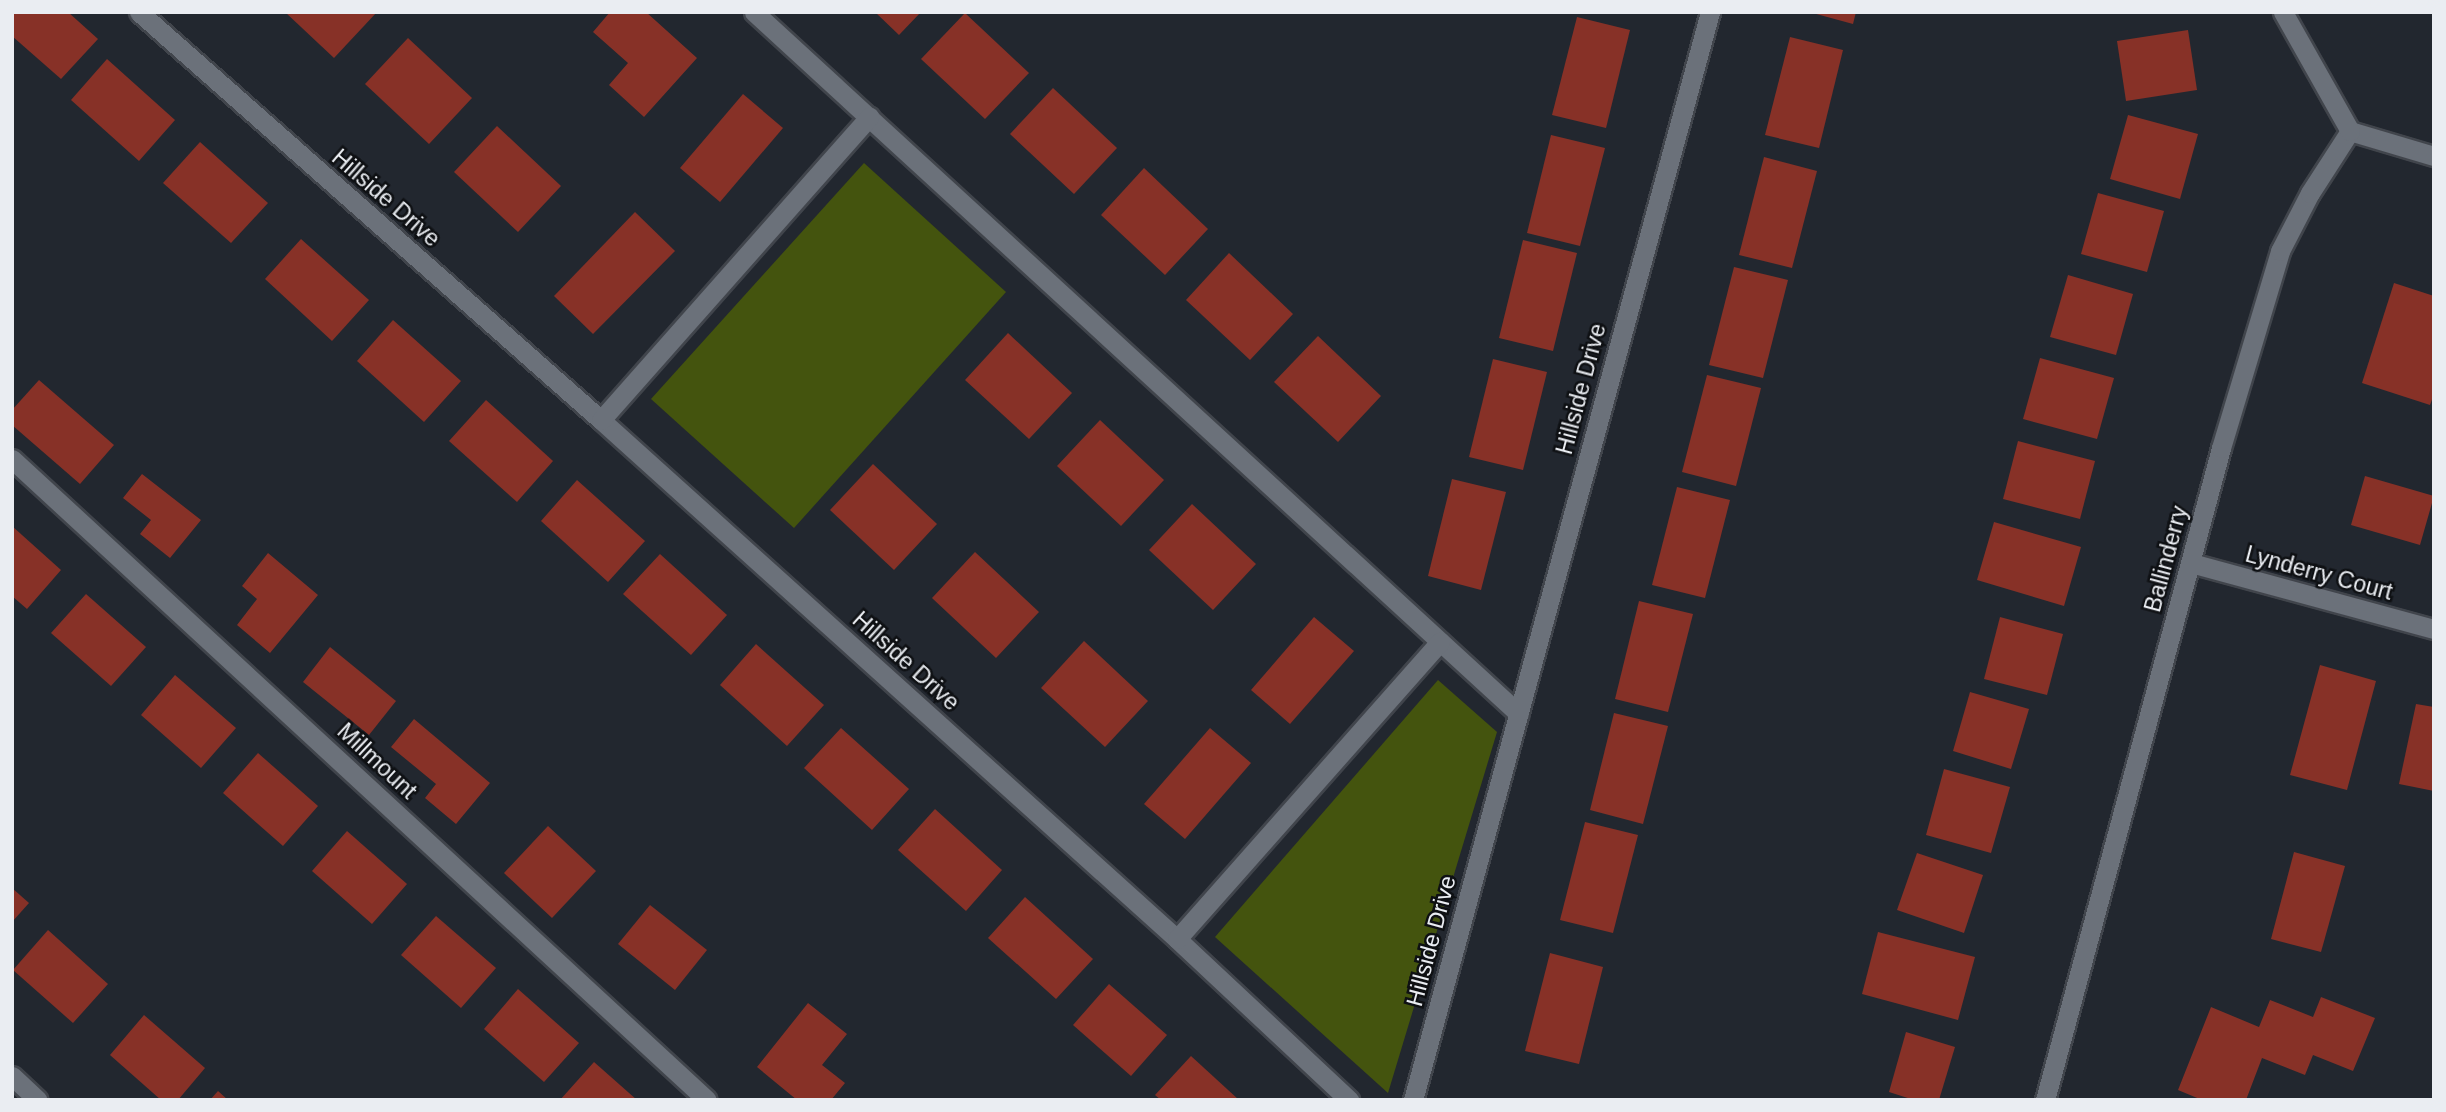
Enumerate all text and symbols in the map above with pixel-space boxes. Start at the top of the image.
street label: Hillside Drive [326,144,446,252]
street label: Hillside Drive [1550,321,1612,457]
street label: Ballinderry [2139,503,2193,615]
street label: Lynderry Court [2242,540,2396,606]
street label: Hillside Drive [847,606,965,716]
street label: Millmount [332,717,422,805]
street label: Hillside Drive [1400,873,1462,1009]

